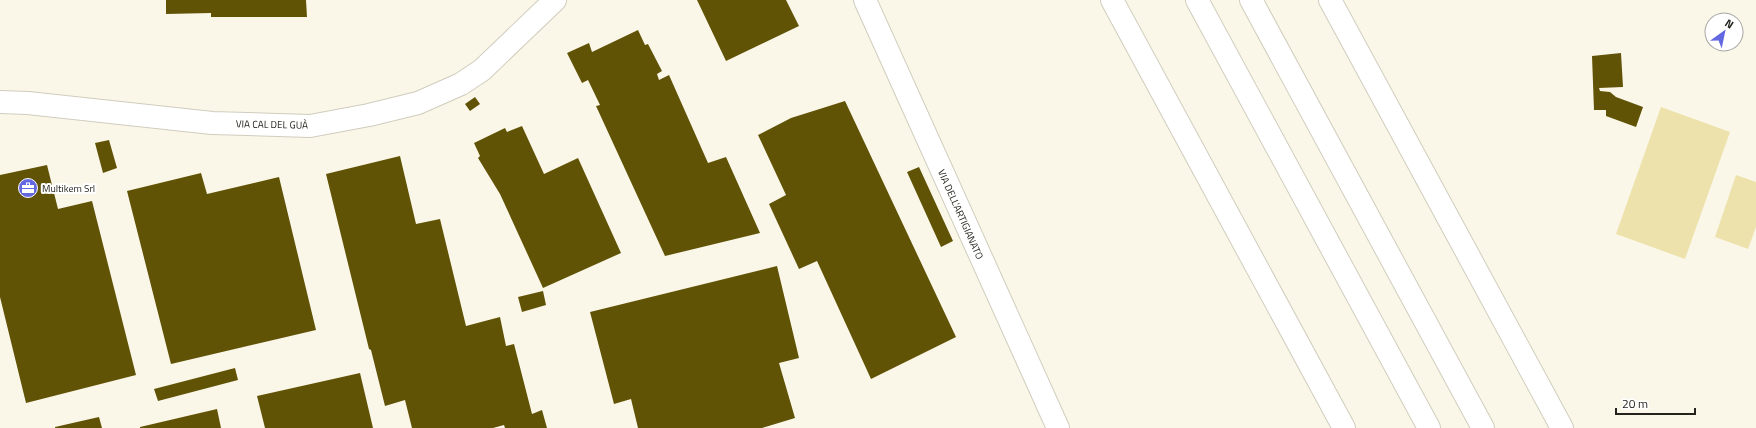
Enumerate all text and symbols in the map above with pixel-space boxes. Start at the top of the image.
north arrow [1704,12,1744,52]
text: N [1722,15,1737,32]
street label: VIA CAL DEL GUÀ [236,116,308,133]
street label: VIA DELL'ARTIGIANATO [934,167,987,262]
office icon: Multikem Srl [17,177,39,199]
place label: Multikem Srl [42,181,95,196]
scale bar [1616,390,1695,416]
text: 20 m [1622,394,1648,413]

